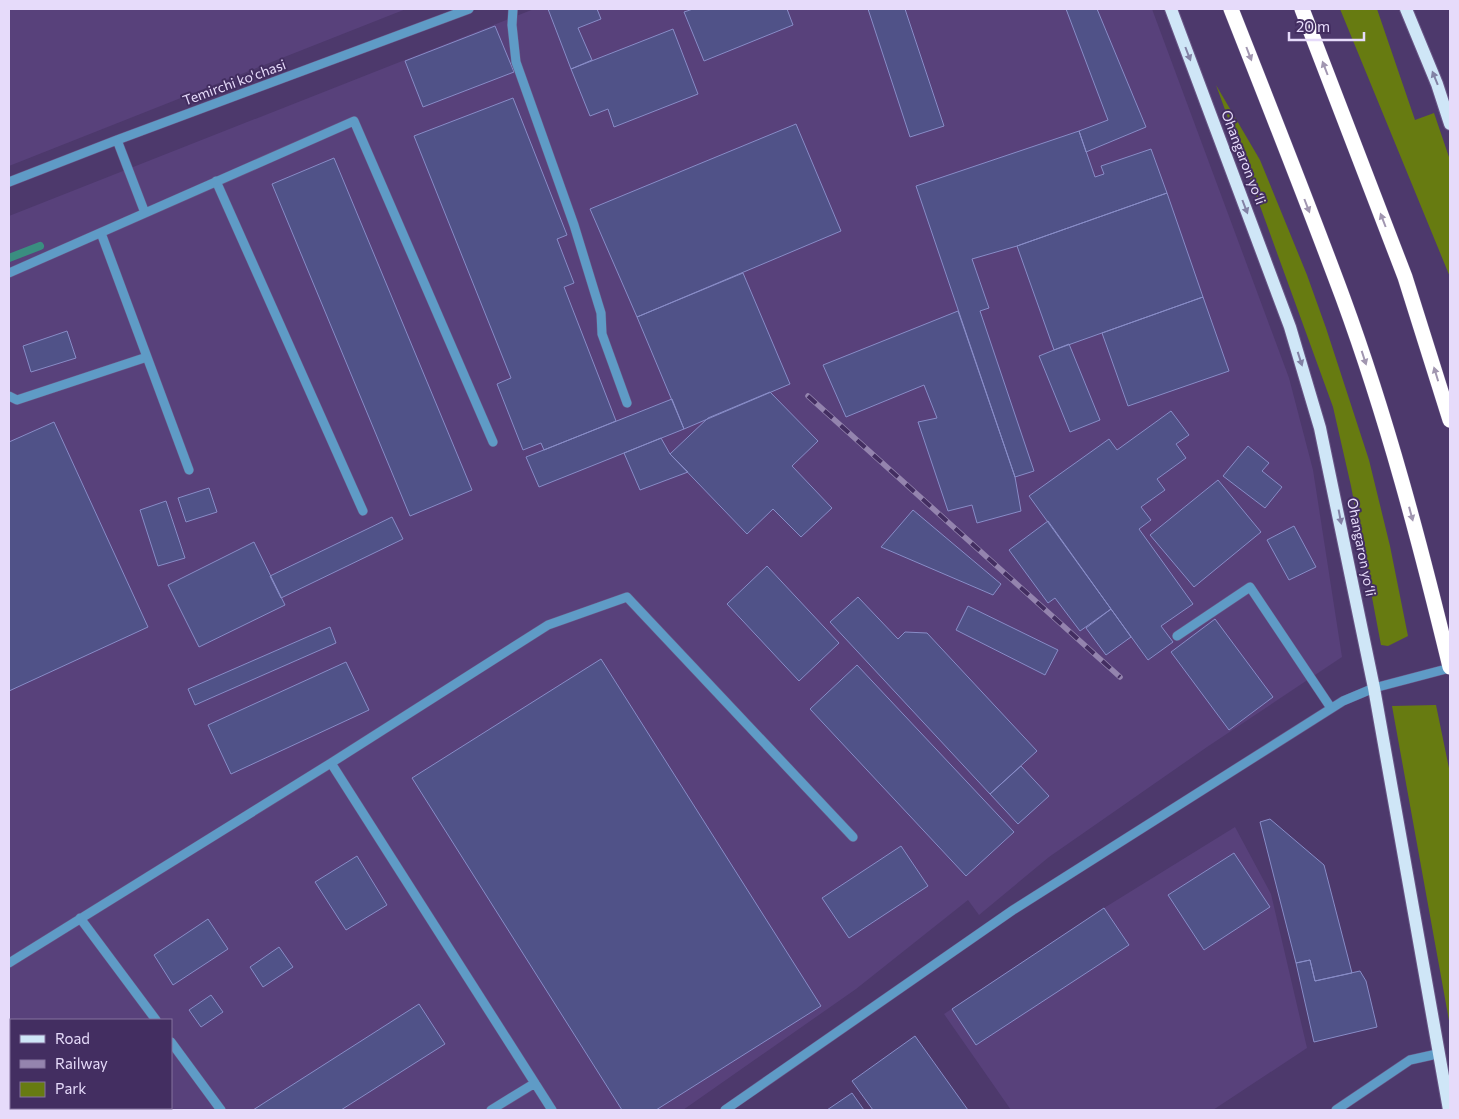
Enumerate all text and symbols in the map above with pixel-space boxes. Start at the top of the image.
scale bar [1289,10,1364,42]
text: 20 m [1296,17,1330,35]
one-way arrow [1185,47,1192,62]
one-way arrow [1245,47,1253,62]
street label: Temirchi ko'chasi [180,55,288,109]
one-way arrow [1320,61,1328,76]
one-way arrow [1430,71,1438,85]
street label: Ohangaron yoʻli [1218,107,1270,207]
one-way arrow [1242,199,1249,214]
one-way arrow [1304,199,1312,213]
one-way arrow [1379,212,1387,227]
one-way arrow [1360,351,1368,366]
one-way arrow [1297,352,1304,367]
one-way arrow [1431,366,1439,381]
street label: Ohangaron yoʻli [1344,496,1380,598]
one-way arrow [1407,506,1415,521]
one-way arrow [1336,509,1344,524]
legend [10,1019,172,1109]
text: Road [55,1029,90,1047]
text: Railway [55,1054,108,1072]
text: Park [55,1079,86,1097]

